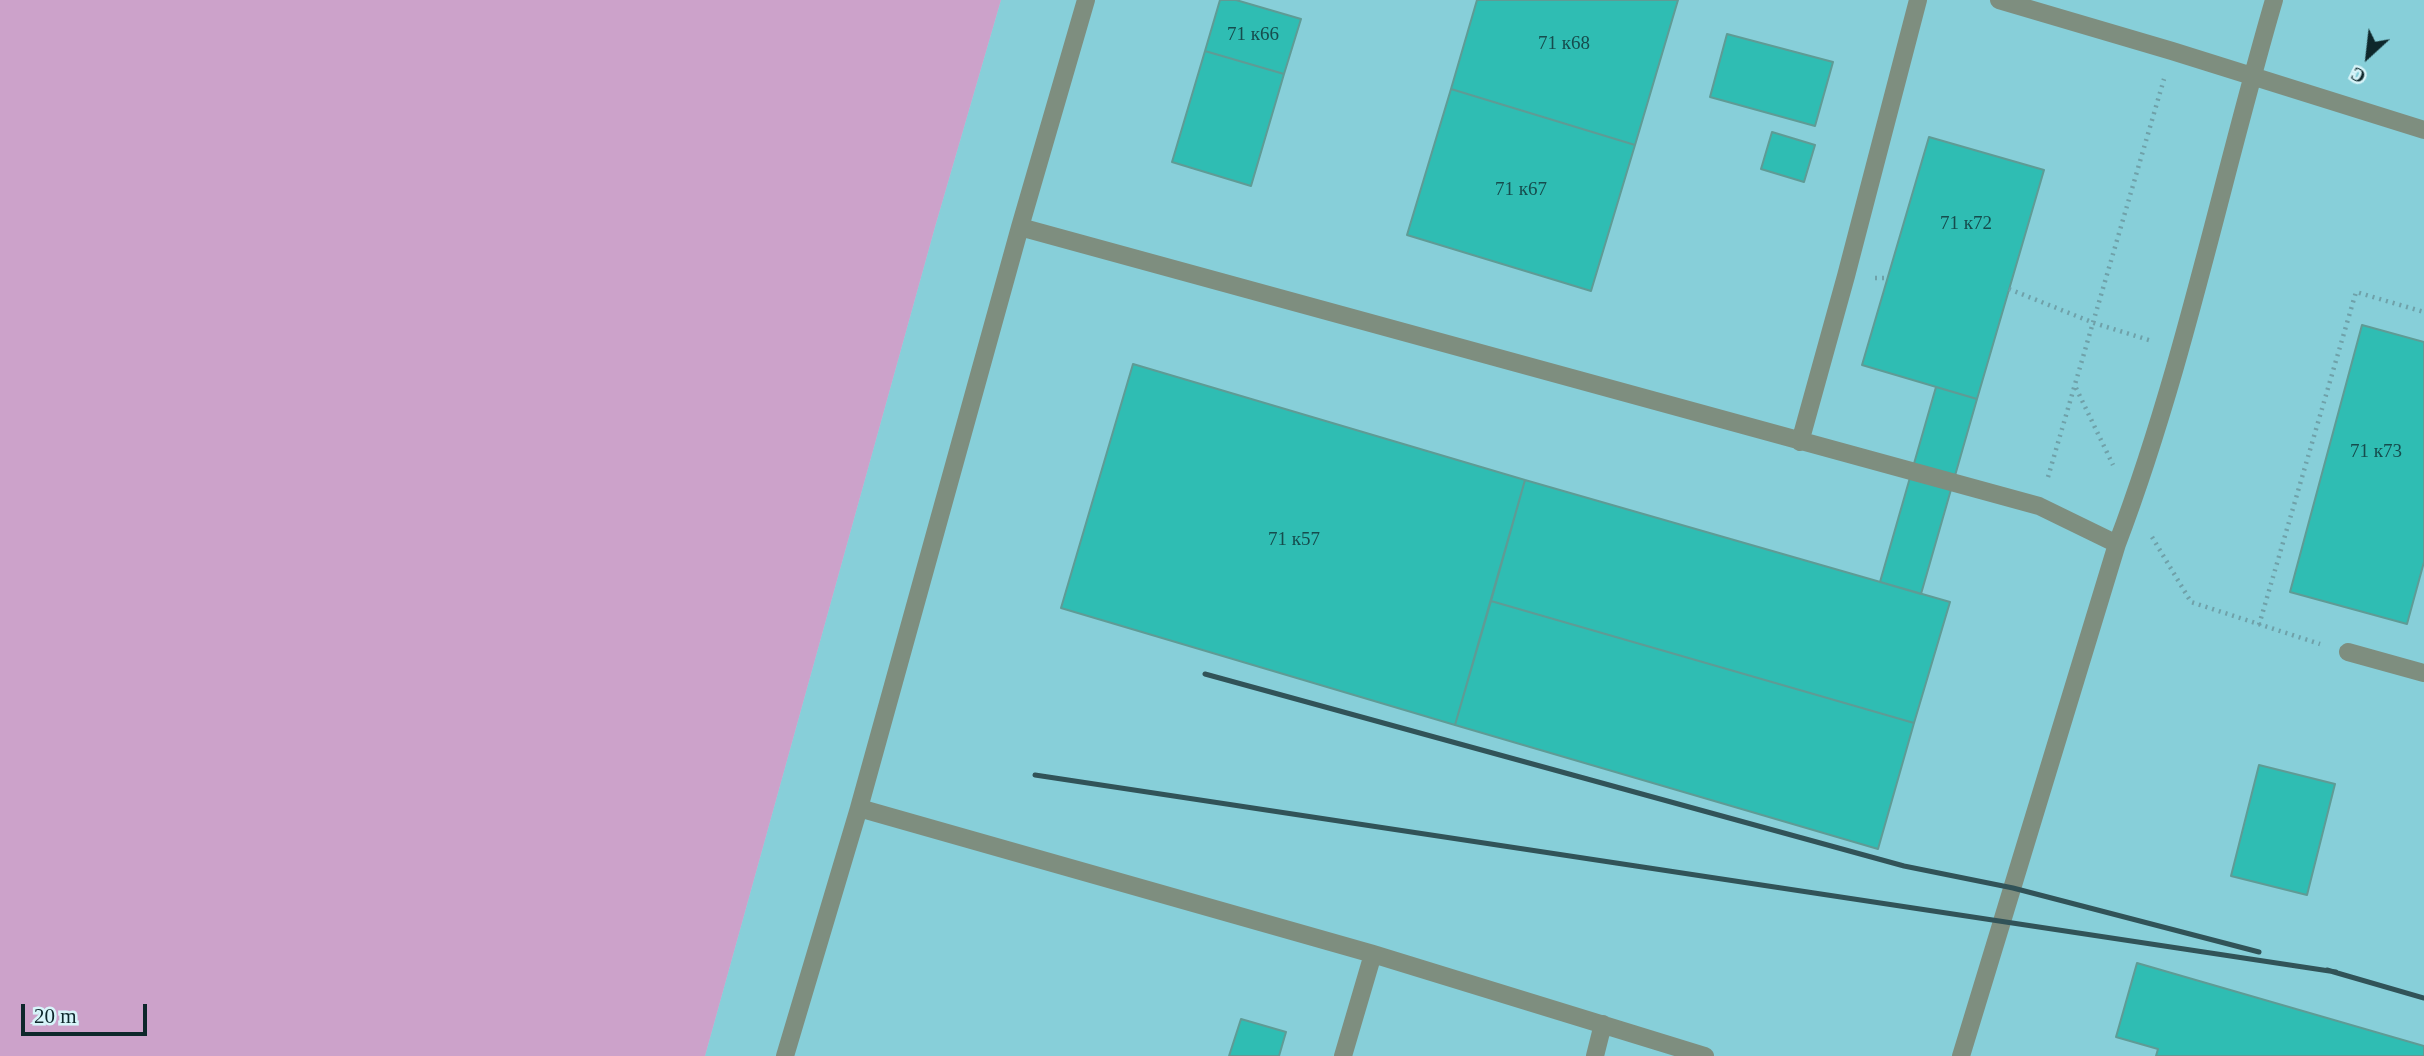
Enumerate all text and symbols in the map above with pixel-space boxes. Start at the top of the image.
north arrow [2333,21,2403,91]
house number: 71 к66 [1227,24,1279,46]
house number: 71 к68 [1538,33,1590,55]
text: С [2347,63,2369,88]
house number: 71 к67 [1495,179,1547,201]
house number: 71 к72 [1940,213,1992,235]
house number: 71 к73 [2350,441,2402,463]
house number: 71 к57 [1268,529,1320,551]
scale bar [24,990,150,1034]
text: 20 m [34,1004,77,1028]

